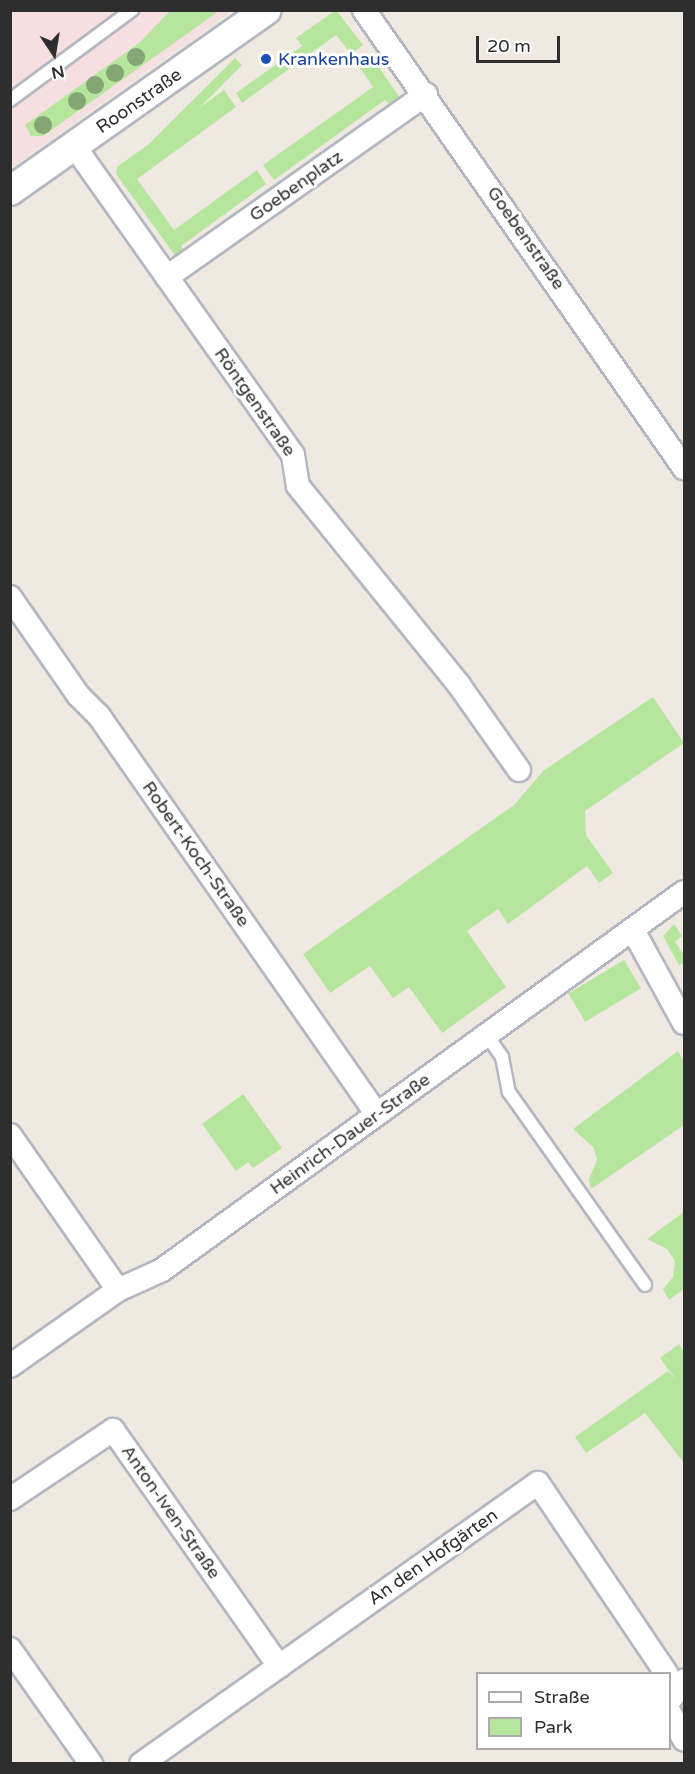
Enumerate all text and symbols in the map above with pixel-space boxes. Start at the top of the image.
north arrow [24,24,84,84]
scale bar [479,24,563,62]
text: 20 m [487,35,531,57]
place label: Krankenhaus [278,48,389,70]
marker: Krankenhaus [259,52,273,66]
text: N [49,60,66,83]
street label: Roonstraße [92,64,186,138]
street label: Goebenplatz [245,146,347,226]
street label: Goebenstraße [482,182,570,294]
street label: Röntgenstraße [210,344,300,460]
street label: Robert-Koch-Straße [138,777,254,931]
street label: Heinrich-Dauer-Straße [266,1069,434,1199]
street label: Anton-Iven-Straße [117,1441,225,1583]
street label: An den Hofgärten [364,1504,502,1610]
legend [476,1672,671,1750]
text: Straße [534,1686,590,1708]
text: Park [534,1716,572,1738]

